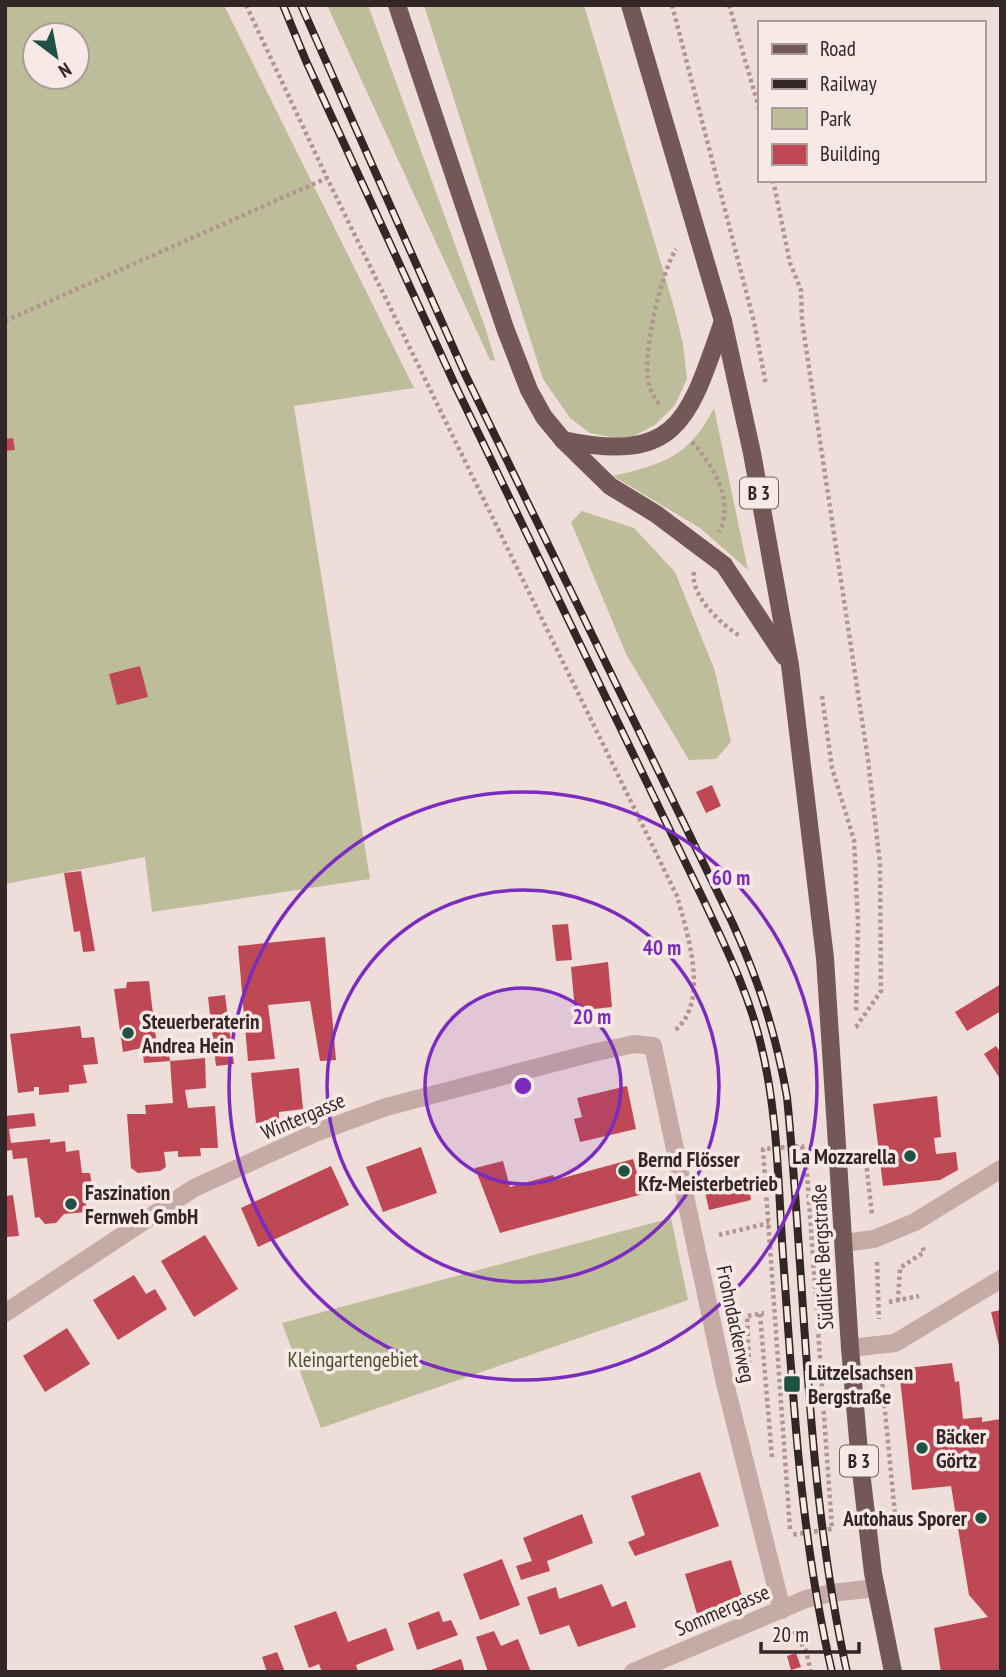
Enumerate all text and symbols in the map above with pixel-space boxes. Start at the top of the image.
north arrow [21,21,91,91]
legend [758,21,985,182]
text: Road [820,35,856,62]
text: N [54,58,76,83]
text: Railway [820,70,877,97]
text: Park [820,105,851,132]
text: Building [820,140,880,167]
road number: B 3 [740,478,778,508]
text: 60 m [712,864,750,891]
text: 40 m [643,934,681,961]
text: 20 m [573,1003,611,1030]
place label: Steuerberaterin Andrea Hein [141,1008,259,1059]
marker: Steuerberaterin Andrea Hein [120,1025,136,1041]
centre of rings [511,1074,535,1098]
street label: Wintergasse [257,1086,349,1146]
place label: La Mozzarella [792,1143,896,1170]
place label: Bernd Flösser Kfz-Meisterbetrieb [638,1146,778,1197]
marker: La Mozzarella [902,1148,918,1164]
marker: Bernd Flösser Kfz-Meisterbetrieb [616,1163,632,1179]
place label: Faszination Fernweh GmbH [85,1179,198,1230]
street label: Südliche Bergstraße [805,1183,839,1331]
marker: Faszination Fernweh GmbH [63,1196,79,1212]
street label: Frohndackerweg [710,1263,762,1385]
park label: Kleingartengebiet [288,1346,419,1373]
place label: Lützelsachsen Bergstraße [808,1359,913,1410]
marker: Lützelsachsen Bergstraße [782,1374,802,1394]
place label: Bäcker Görtz [936,1423,987,1474]
marker: Bäcker Görtz [914,1440,930,1456]
road number: B 3 [840,1446,878,1476]
place label: Autohaus Sporer [842,1505,968,1532]
marker: Autohaus Sporer [973,1510,989,1526]
street label: Sommergasse [671,1578,773,1642]
scale bar [761,1610,859,1654]
text: 20 m [772,1621,809,1648]

